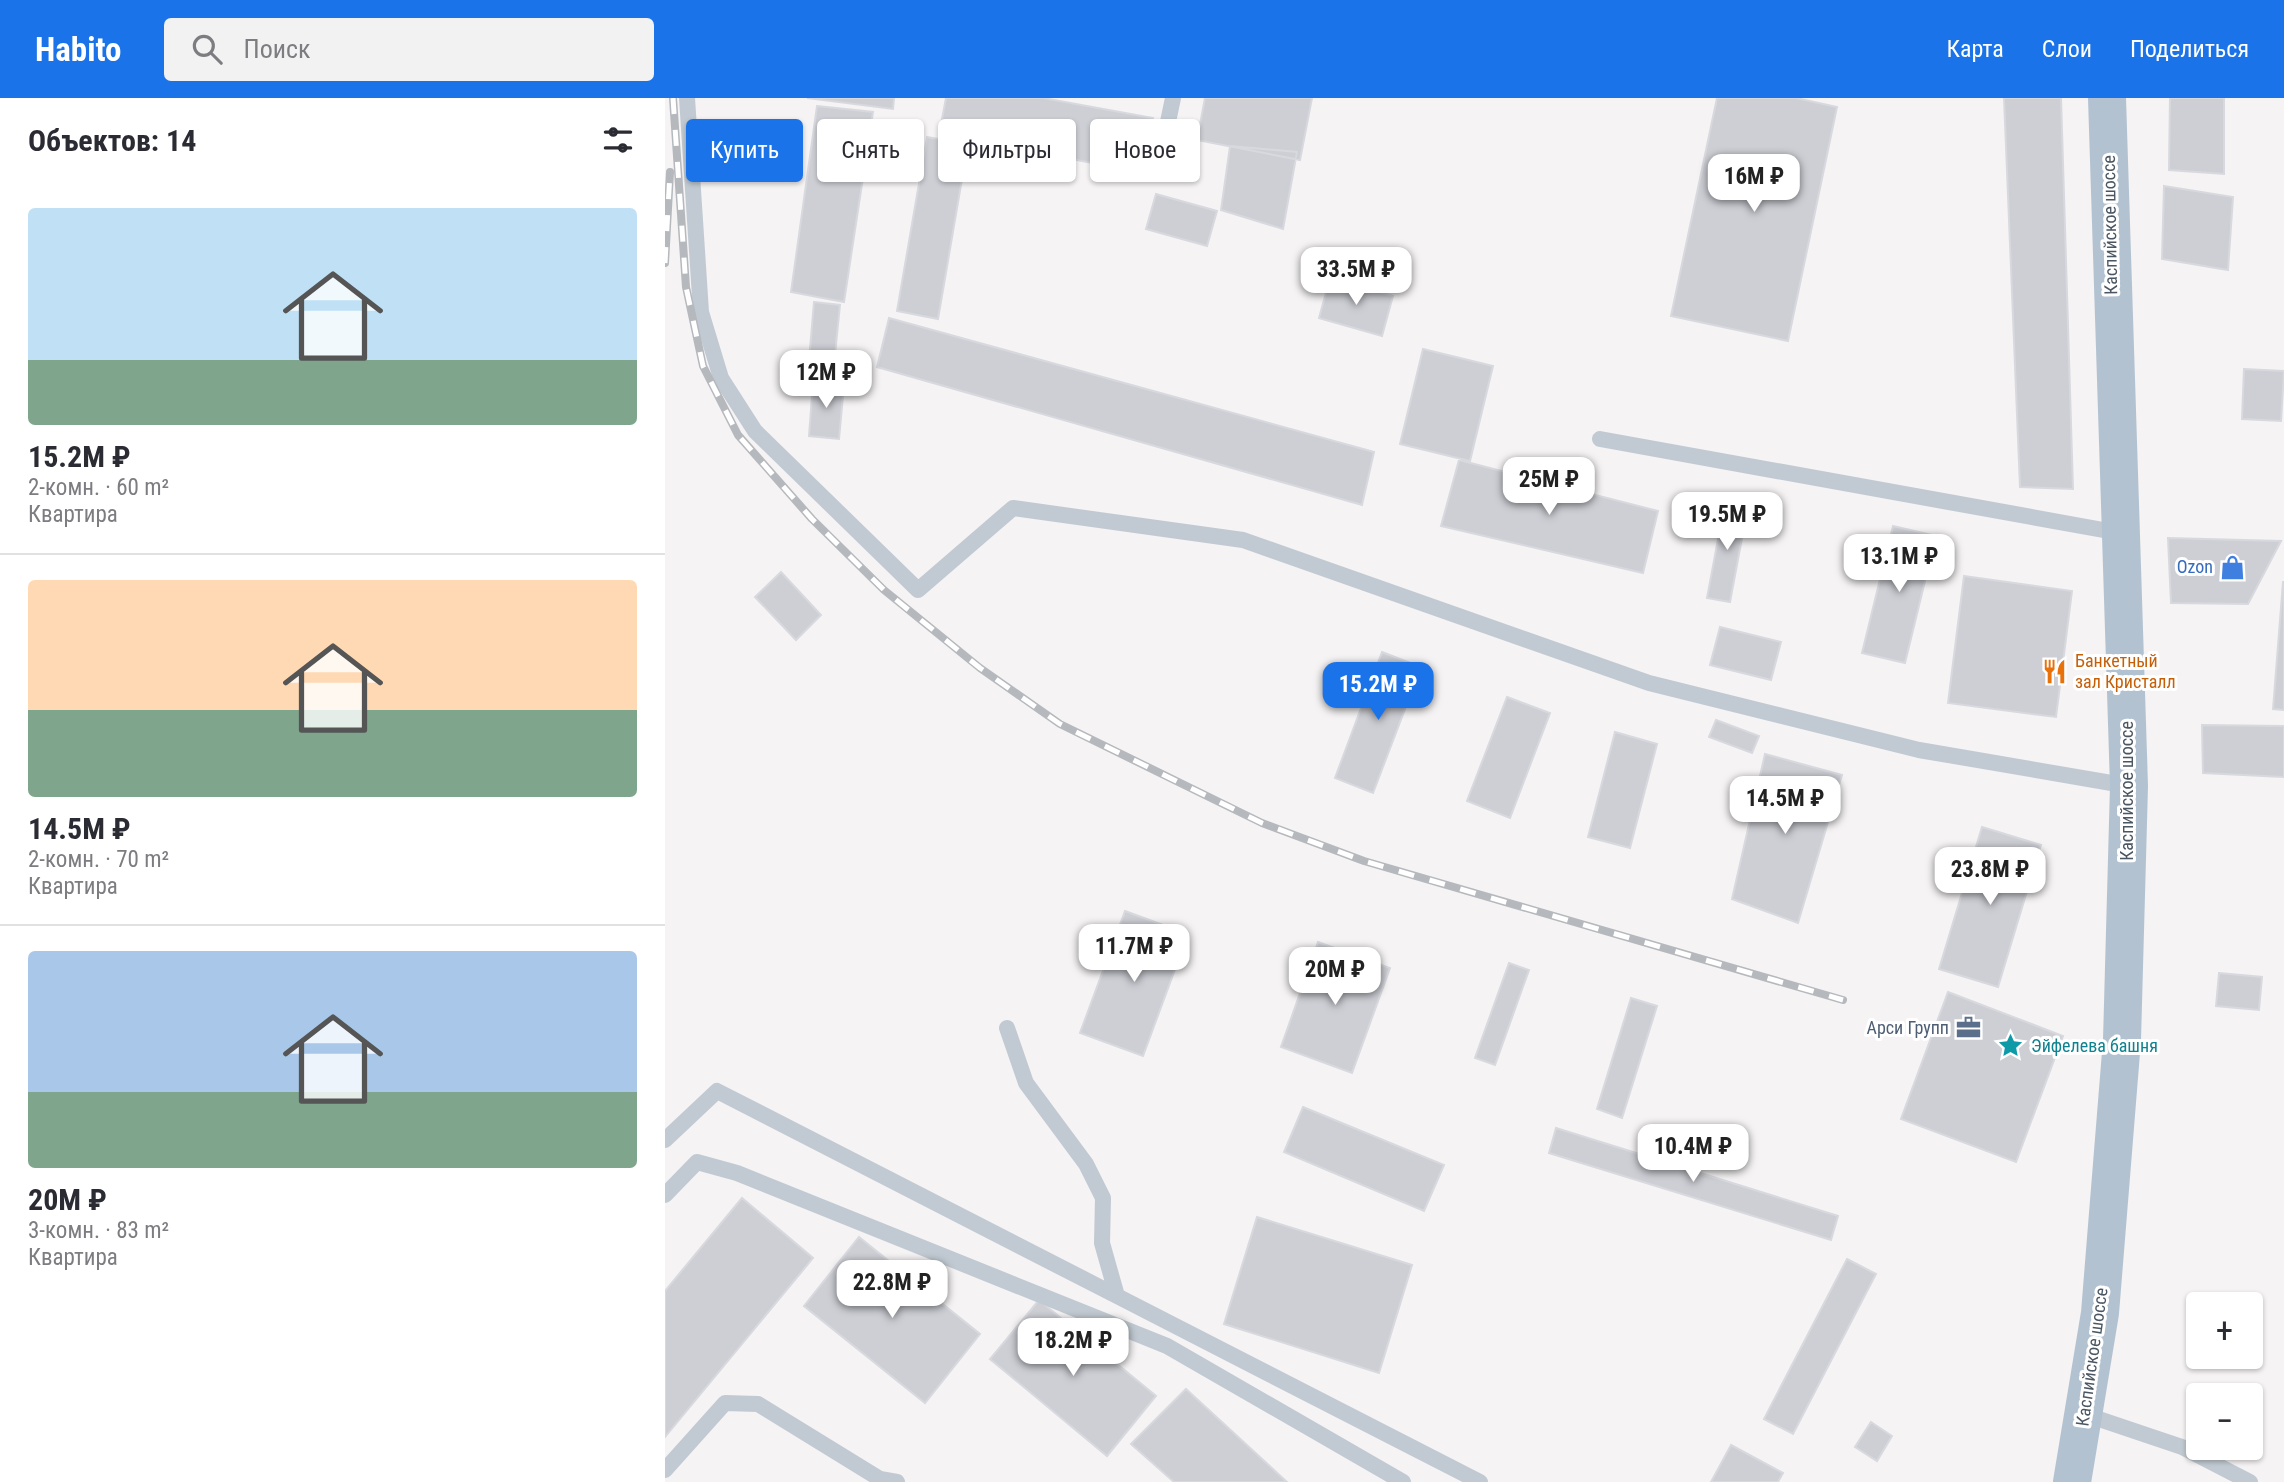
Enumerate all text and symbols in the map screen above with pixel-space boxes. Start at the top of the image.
search box [164,18,654,81]
text: Habito [35,30,122,69]
icon: search [188,30,226,68]
text: Поиск [244,34,310,64]
text: Карта [1946,35,2004,63]
text: Слои [2042,35,2092,63]
text: Поделиться [2130,35,2249,63]
chip: Купить [686,119,803,182]
chip: Снять [817,119,924,182]
chip: Фильтры [938,119,1076,182]
chip: Новое [1090,119,1200,182]
icon: filters [599,121,637,159]
text: Объектов: 14 [28,123,196,158]
pin: 16M ₽ [1705,155,1803,214]
street label: Каспийское шоссе [2098,155,2121,295]
text: 16M ₽ [1724,163,1784,190]
pin: 33.5M ₽ [1291,248,1421,307]
icon: home [270,253,396,379]
text: 33.5M ₽ [1317,256,1395,283]
pin: 12M ₽ [777,350,875,410]
text: 12M ₽ [796,359,856,386]
text: 15.2M ₽ [28,439,131,474]
pin: 25M ₽ [1500,458,1598,517]
text: 25M ₽ [1519,466,1579,493]
text: 2-комн. · 60 m² [28,474,169,501]
pin: 19.5M ₽ [1662,492,1792,552]
text: Квартира [28,501,118,528]
text: 19.5M ₽ [1688,501,1766,528]
pin: 13.1M ₽ [1834,534,1964,594]
text: 13.1M ₽ [1860,543,1938,570]
shop icon: Ozon [2219,553,2247,581]
place label: Ozon [2177,556,2213,577]
icon: home [270,625,396,751]
place label: Банкетный зал Кристалл [2075,650,2176,692]
restaurant icon: Банкетный зал Кристалл [2041,657,2069,685]
pin: 15.2M ₽ [1313,662,1443,722]
text: 15.2M ₽ [1339,671,1417,698]
street label: Каспийское шоссе [2116,721,2137,861]
pin: 14.5M ₽ [1720,776,1850,836]
text: 14.5M ₽ [1746,785,1824,812]
text: 14.5M ₽ [28,811,131,846]
text: 2-комн. · 70 m² [28,846,169,873]
pin: 23.8M ₽ [1925,848,2055,907]
text: 23.8M ₽ [1951,856,2029,883]
text: Квартира [28,873,118,900]
pin: 11.7M ₽ [1069,924,1199,984]
text: 11.7M ₽ [1095,933,1173,960]
pin: 20M ₽ [1286,948,1384,1007]
text: 20M ₽ [1305,956,1365,983]
icon: home [270,996,396,1122]
office icon: Арси Групп [1955,1014,1983,1042]
place label: Арси Групп [1867,1017,1949,1038]
place icon: Эйфелева башня [1997,1032,2025,1060]
place label: Эйфелева башня [2031,1035,2158,1056]
pin: 10.4M ₽ [1628,1124,1758,1184]
text: 10.4M ₽ [1654,1133,1732,1160]
text: 20M ₽ [28,1182,107,1217]
text: 3-комн. · 83 m² [28,1217,169,1244]
text: Квартира [28,1244,118,1271]
pin: 22.8M ₽ [827,1260,957,1320]
text: 22.8M ₽ [853,1269,931,1296]
street label: Каспийское шоссе [2071,1286,2112,1428]
map controls [2186,1292,2263,1460]
button: + [2186,1292,2263,1369]
pin: 18.2M ₽ [1008,1318,1138,1378]
text: 18.2M ₽ [1034,1327,1112,1354]
button: − [2186,1383,2263,1460]

